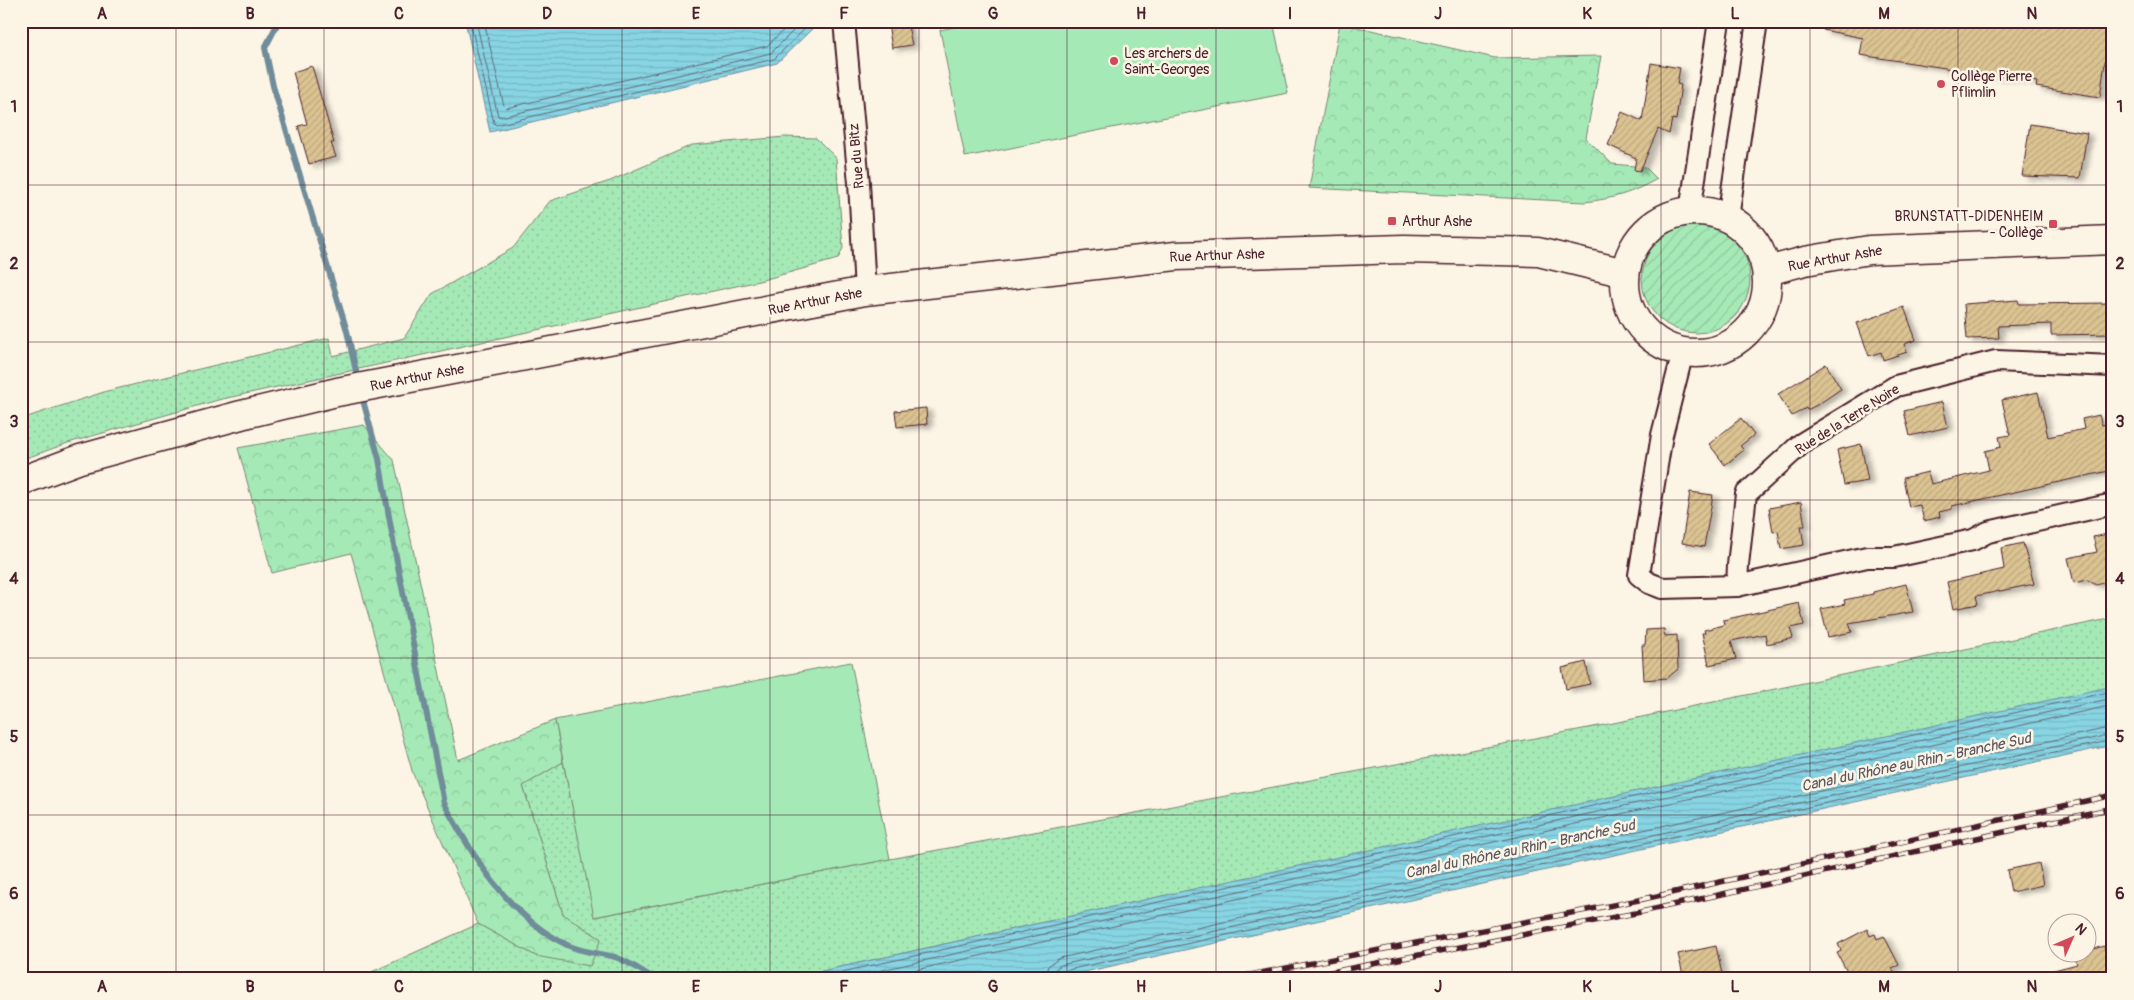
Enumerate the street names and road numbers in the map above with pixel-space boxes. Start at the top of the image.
street label: Rue du Bitz [845,123,868,189]
street label: Rue Arthur Ashe [1787,242,1884,275]
street label: Rue Arthur Ashe [1169,245,1265,266]
street label: Rue Arthur Ashe [767,284,864,319]
street label: Rue Arthur Ashe [369,360,466,395]
street label: Rue de la Terre Noire [1792,381,1903,458]

